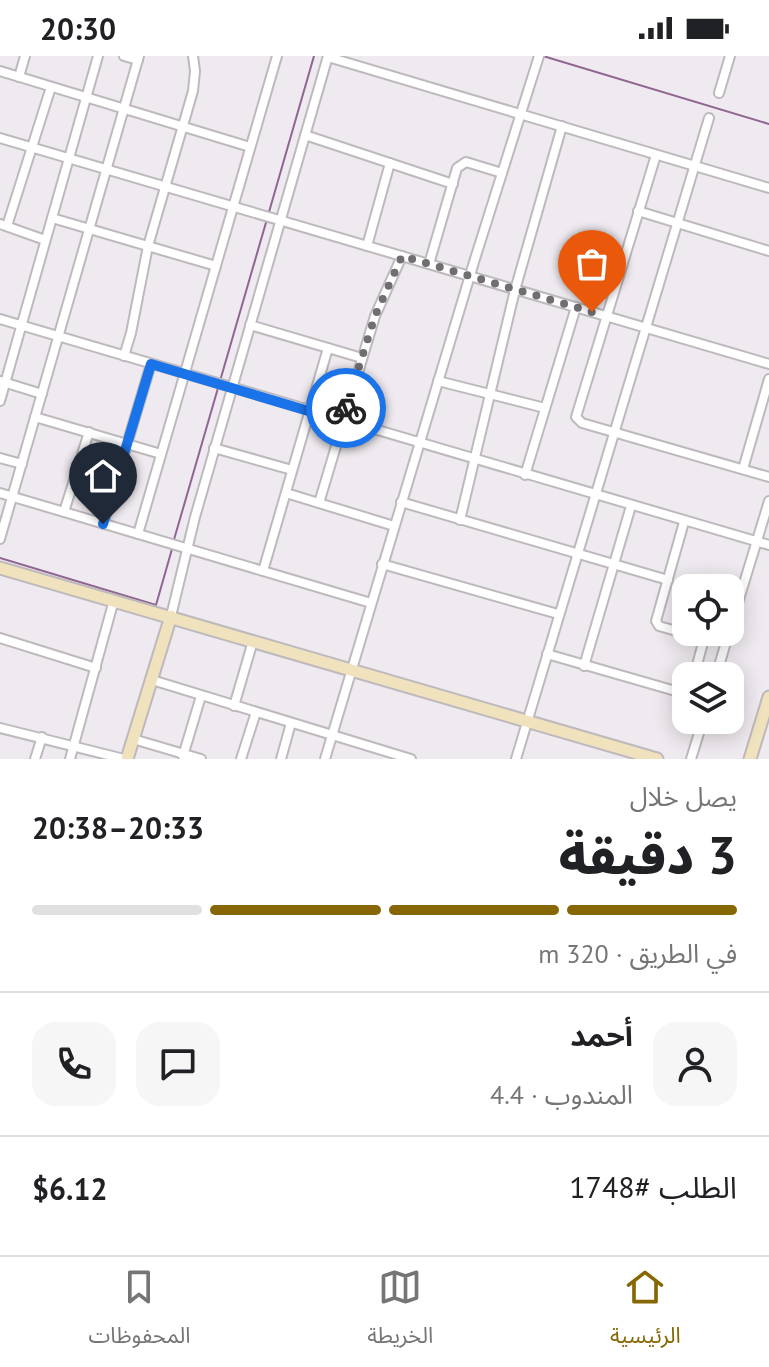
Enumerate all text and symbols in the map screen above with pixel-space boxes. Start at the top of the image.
text: 20:30 [40,9,116,48]
pin [558,230,626,312]
icon: bag [570,242,614,286]
courier [306,368,386,448]
icon: bike [324,386,368,430]
pin [69,442,137,524]
icon: home [81,454,125,498]
map controls [672,574,744,734]
button: locate [672,574,744,646]
button: layers [672,662,744,734]
text: يصل خلال [630,780,737,813]
text: 20:33–20:38 [32,808,204,847]
text: 3 دقيقة [559,821,737,888]
text: في الطريق · 320 m [538,937,737,970]
text: أحمد [570,1015,633,1054]
button: phone [32,1022,116,1106]
button: chat [136,1022,220,1106]
button: person [653,1022,737,1106]
text: المندوب · 4.4 [490,1078,633,1111]
text: الطلب #1748 [569,1167,737,1206]
text: $6.12 [32,1169,107,1208]
tab: المحفوظات [88,1265,191,1359]
tab: الخريطة [367,1265,433,1359]
tab: الرئيسية [610,1265,681,1359]

